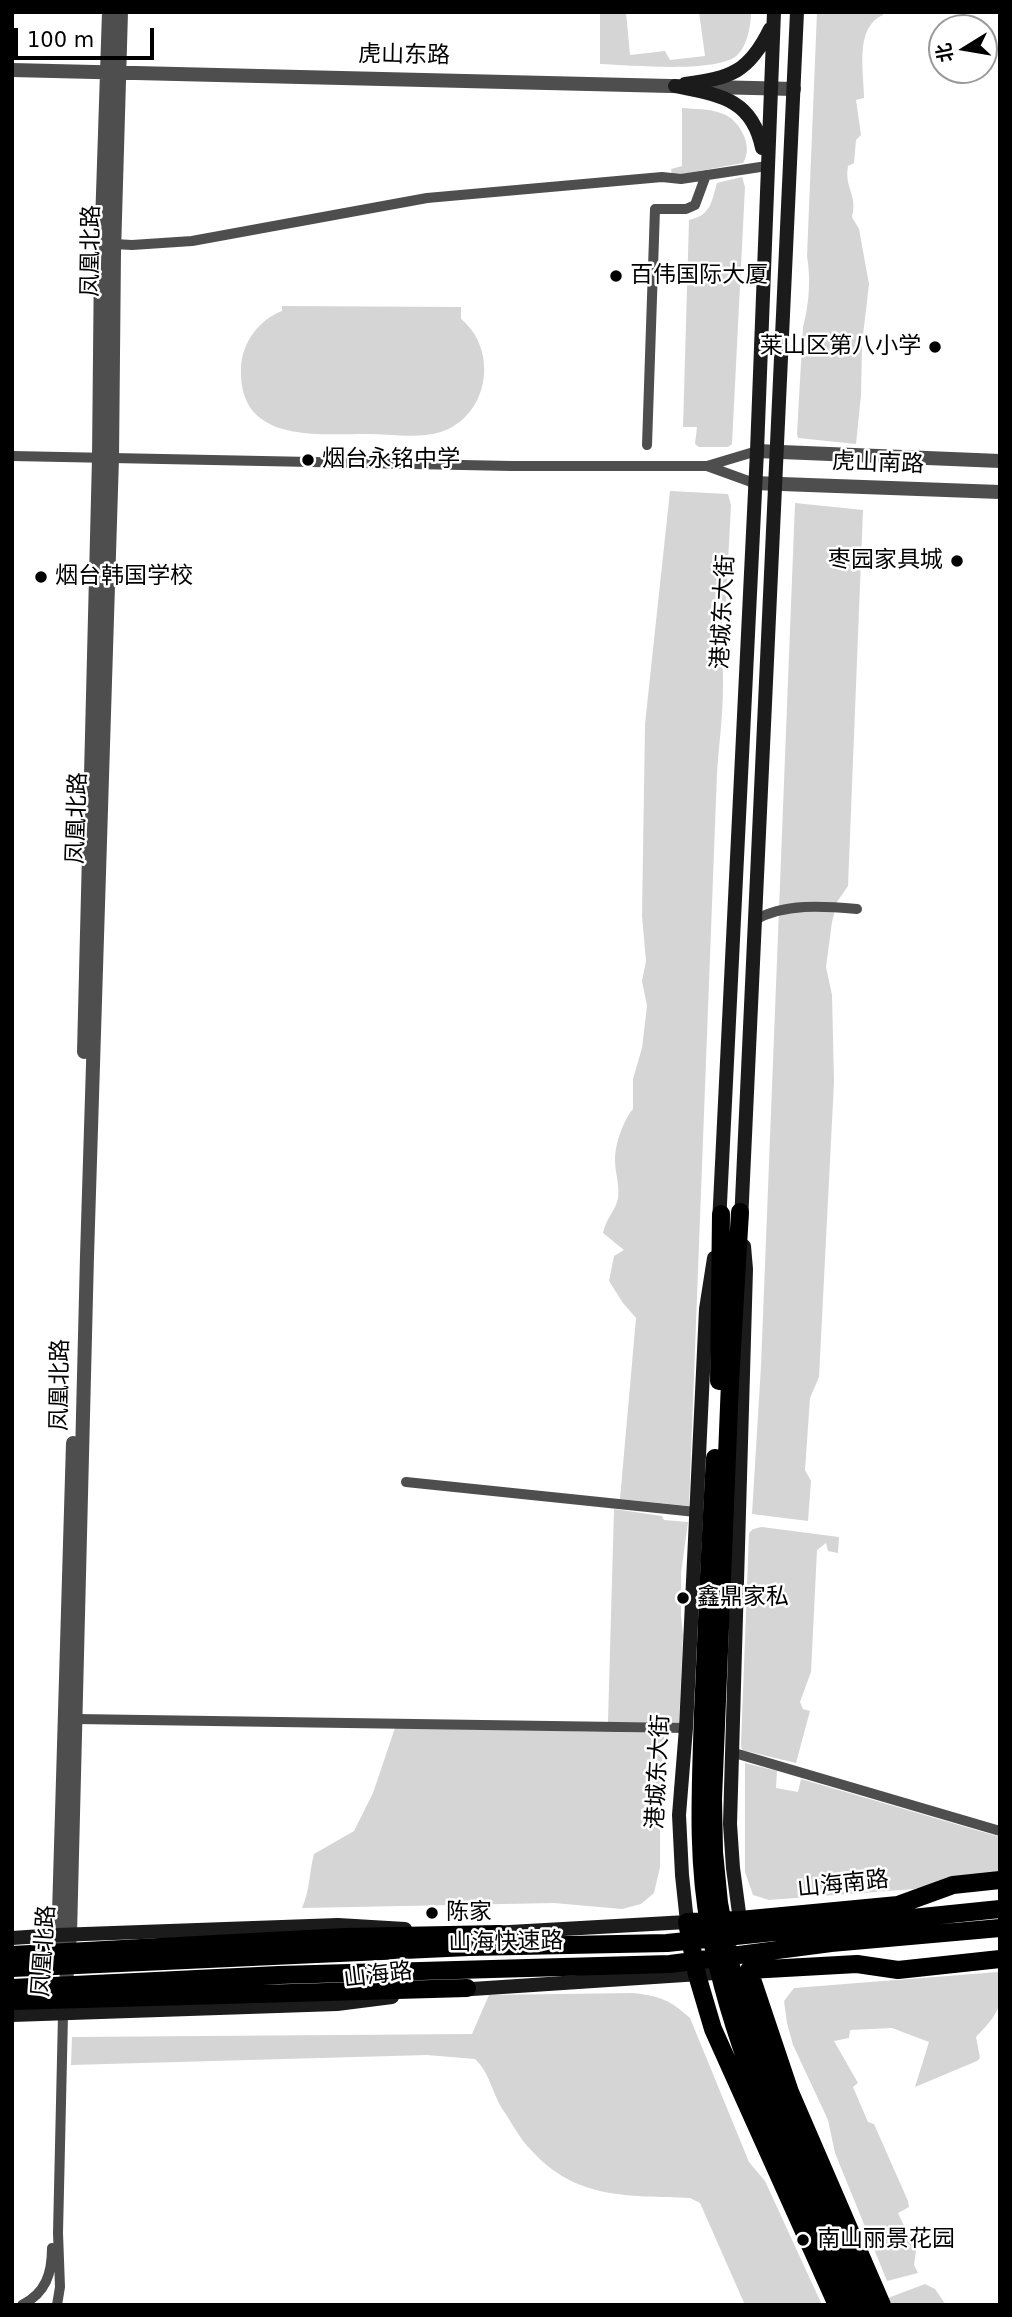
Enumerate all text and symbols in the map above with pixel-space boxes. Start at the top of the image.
scale bar [18,14,158,58]
north arrow [928,14,998,84]
text: 100 m [27,28,94,52]
street label: 虎山东路 [358,41,450,71]
text: 北 [932,41,957,64]
street label: 凤凰北路 [77,205,107,297]
place label: 百伟国际大厦 [630,262,768,290]
marker: 百伟国际大厦 [608,268,624,284]
place label: 莱山区第八小学 [760,333,921,361]
marker: 莱山区第八小学 [927,339,943,355]
place label: 烟台永铭中学 [322,446,460,474]
street label: 虎山南路 [832,449,924,479]
marker: 烟台永铭中学 [300,452,316,468]
place label: 枣园家具城 [828,547,943,575]
marker: 枣园家具城 [949,553,965,569]
street label: 港城东大街 [707,554,741,670]
place label: 烟台韩国学校 [55,563,193,591]
marker: 烟台韩国学校 [33,569,49,585]
street label: 凤凰北路 [63,772,93,864]
street label: 凤凰北路 [46,1339,76,1431]
place label: 鑫鼎家私 [697,1584,789,1612]
marker: 鑫鼎家私 [675,1590,691,1606]
street label: 港城东大街 [642,1714,676,1830]
street label: 山海南路 [796,1866,890,1904]
place label: 陈家 [446,1899,492,1927]
street label: 凤凰北路 [28,1904,62,1998]
marker: 陈家 [424,1905,440,1921]
street label: 山海快速路 [448,1928,564,1958]
street label: 山海路 [342,1958,414,1994]
place label: 南山丽景花园 [817,2226,955,2254]
marker: 南山丽景花园 [795,2232,811,2248]

